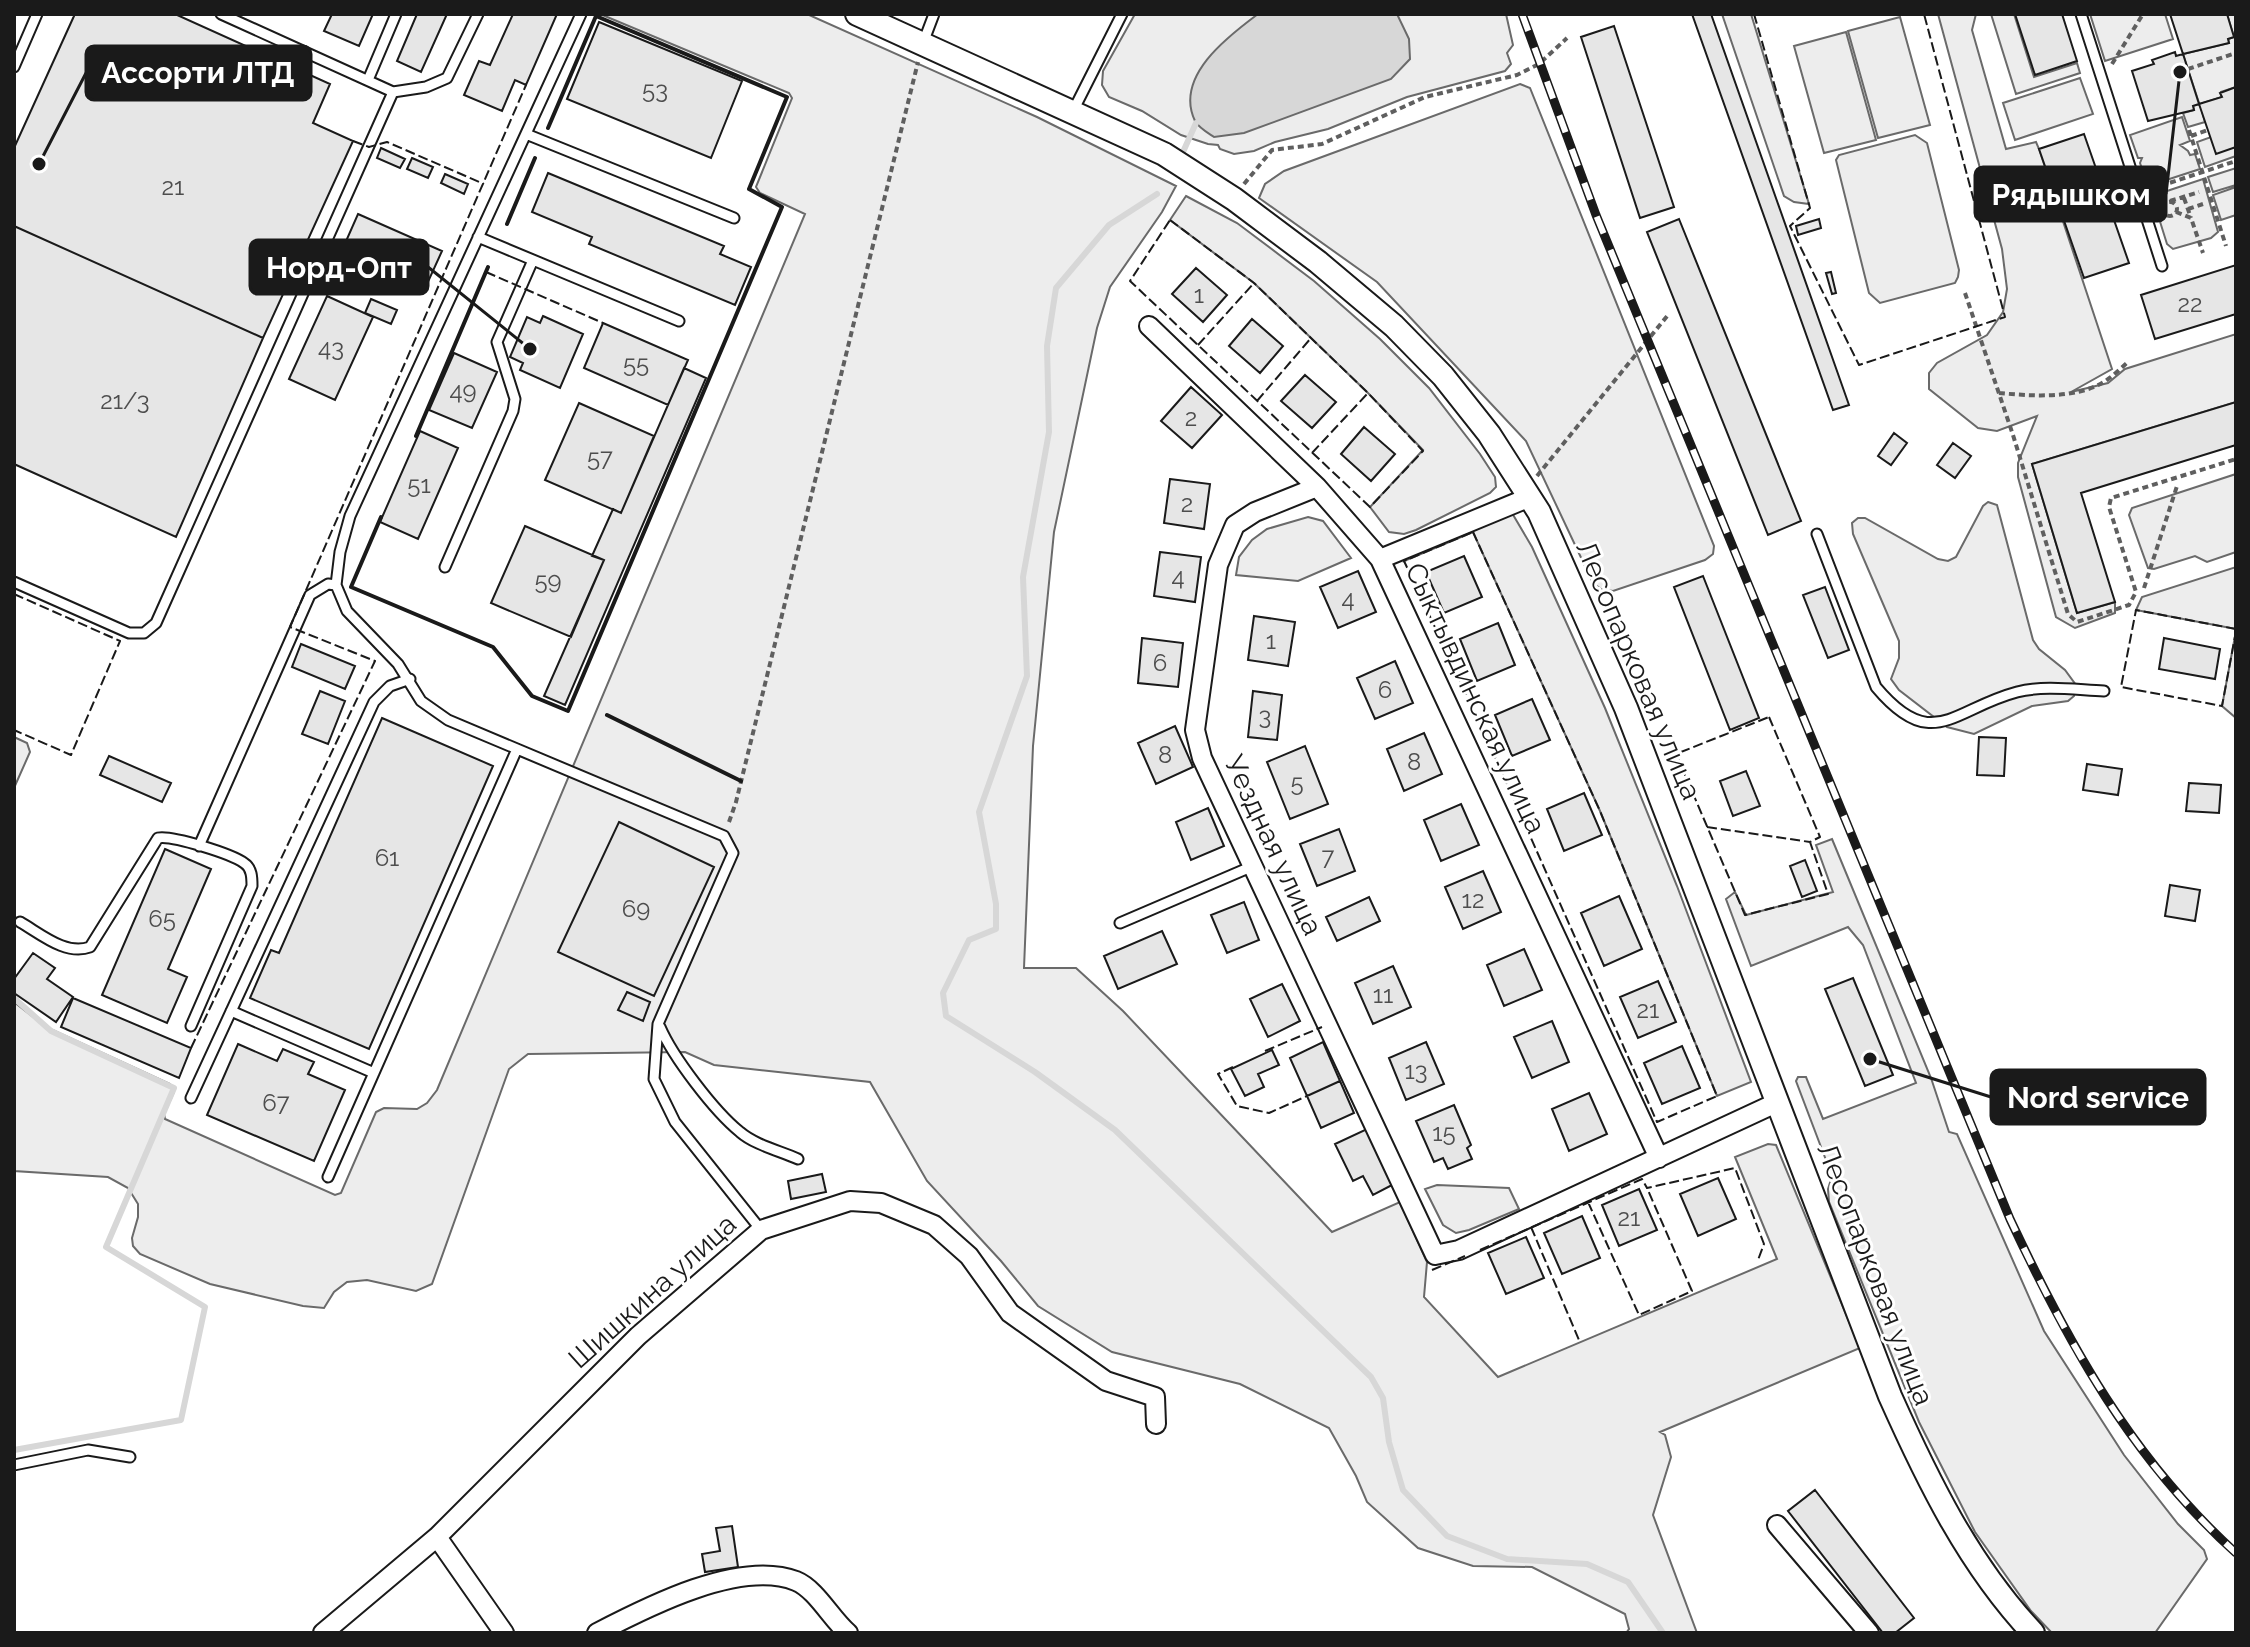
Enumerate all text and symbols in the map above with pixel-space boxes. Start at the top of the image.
callout: Ассорти ЛТД [86,46,311,100]
text: Ассорти ЛТД [101,55,295,90]
house number: 53 [642,75,668,104]
callout: Рядышком [1975,167,2166,221]
house number: 21 [162,172,184,201]
text: Рядышком [1991,177,2151,212]
callout: Норд-Опт [250,240,428,294]
text: Норд-Опт [266,250,412,285]
house number: 1 [1194,280,1204,309]
house number: 22 [2177,289,2203,318]
house number: 43 [318,333,344,362]
house number: 55 [623,349,649,378]
house number: 49 [449,376,477,405]
house number: 21/3 [100,386,150,415]
house number: 2 [1185,403,1197,432]
house number: 57 [587,443,613,472]
house number: 51 [407,470,431,499]
house number: 2 [1181,489,1193,518]
street label: Лесопарковая улица [1569,536,1708,805]
street label: Сыктывдинская улица [1398,558,1553,839]
house number: 4 [1171,562,1185,591]
house number: 59 [534,566,562,595]
house number: 4 [1341,584,1355,613]
house number: 1 [1266,626,1276,655]
house number: 6 [1153,648,1167,677]
house number: 6 [1378,675,1392,704]
house number: 3 [1259,701,1271,730]
house number: 8 [1158,740,1172,769]
house number: 8 [1407,747,1421,776]
street label: Уездная улица [1218,750,1330,940]
house number: 5 [1290,768,1304,797]
house number: 7 [1322,842,1335,871]
house number: 61 [375,843,399,872]
house number: 12 [1462,885,1484,914]
house number: 69 [622,894,650,923]
house number: 65 [148,904,176,933]
house number: 11 [1373,980,1393,1009]
house number: 21 [1637,995,1659,1024]
house number: 13 [1404,1056,1428,1085]
callout: Nord service [1991,1070,2205,1124]
text: Nord service [2007,1080,2189,1115]
house number: 67 [262,1088,290,1117]
house number: 15 [1432,1118,1456,1147]
street label: Лесопарковая улица [1810,1139,1941,1410]
house number: 21 [1618,1203,1640,1232]
street label: Шишкина улица [562,1208,743,1375]

